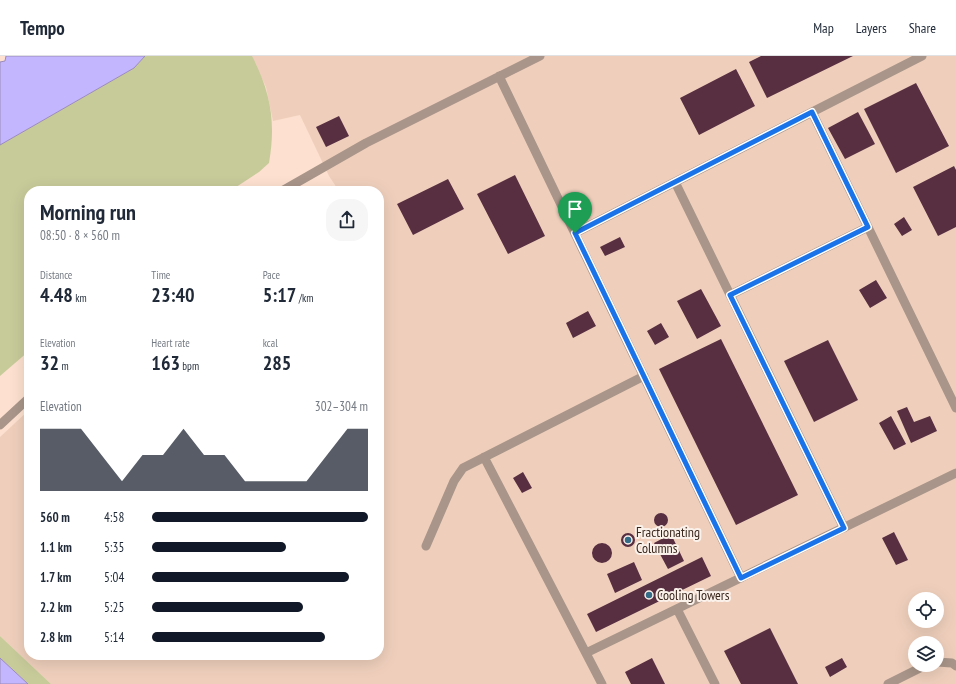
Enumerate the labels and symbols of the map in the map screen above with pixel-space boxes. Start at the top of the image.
pin [558,192,592,233]
place label: Fractionating Columns [636,523,700,557]
marker: Fractionating Columns [623,535,633,545]
place label: Cooling Towers [657,586,730,604]
marker: Cooling Towers [644,590,654,600]

